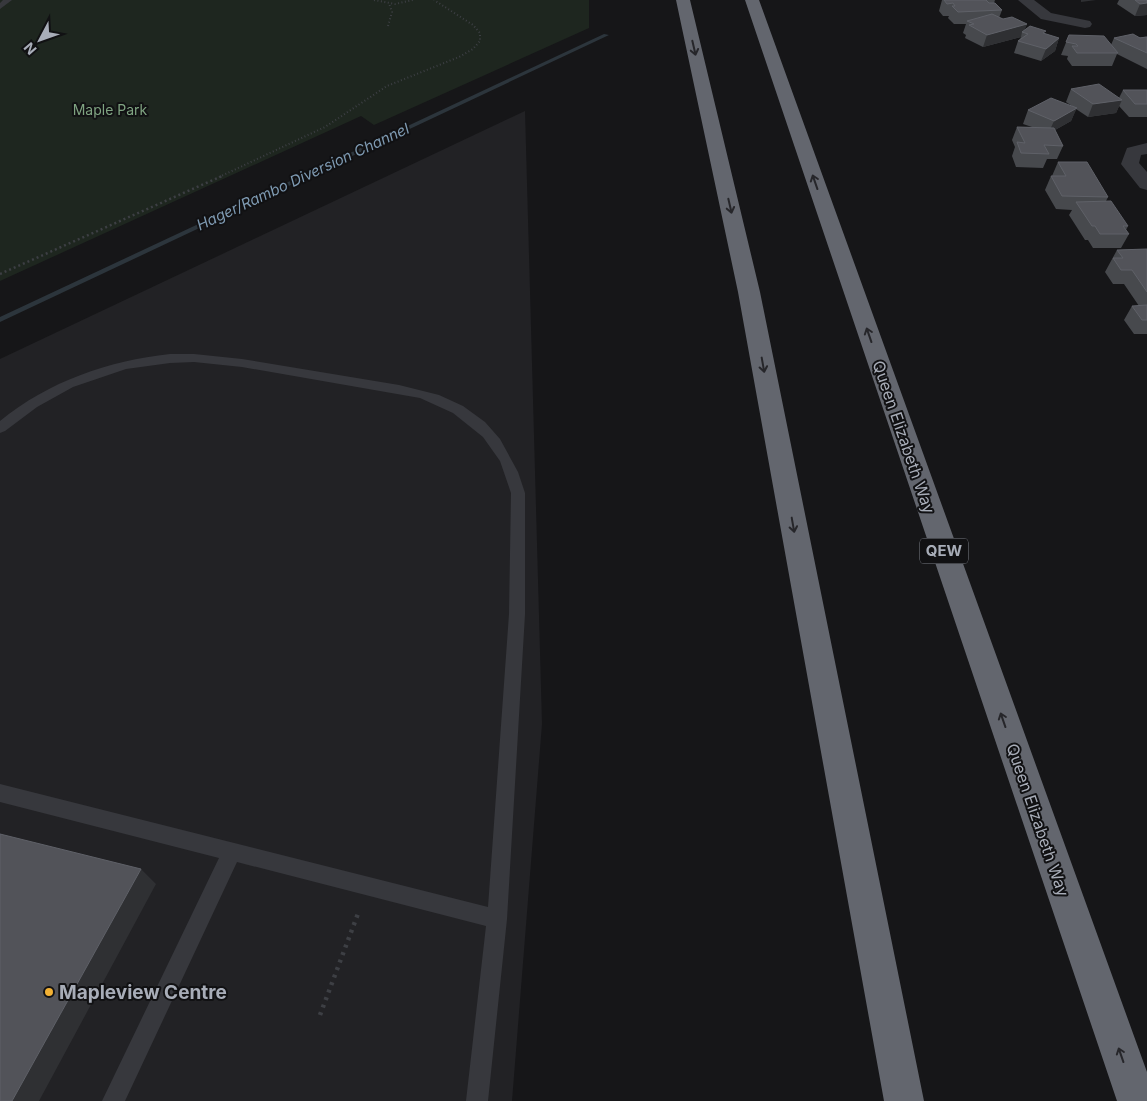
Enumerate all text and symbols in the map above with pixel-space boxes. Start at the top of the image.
north arrow [15,15,65,65]
text: N [20,39,40,58]
one-way arrow [690,39,699,55]
park label: Maple Park [73,101,148,118]
water label: Hager/Rambo Diversion Channel [193,119,412,234]
one-way arrow [810,175,819,190]
one-way arrow [726,197,735,213]
one-way arrow [864,328,873,344]
one-way arrow [759,357,768,373]
street label: Queen Elizabeth Way [868,358,940,516]
one-way arrow [788,516,798,532]
road number: QEW [920,538,968,564]
one-way arrow [998,713,1007,728]
street label: Queen Elizabeth Way [1002,741,1074,899]
place label: Mapleview Centre [59,981,227,1004]
marker: Mapleview Centre [43,986,55,998]
one-way arrow [1115,1047,1125,1063]

